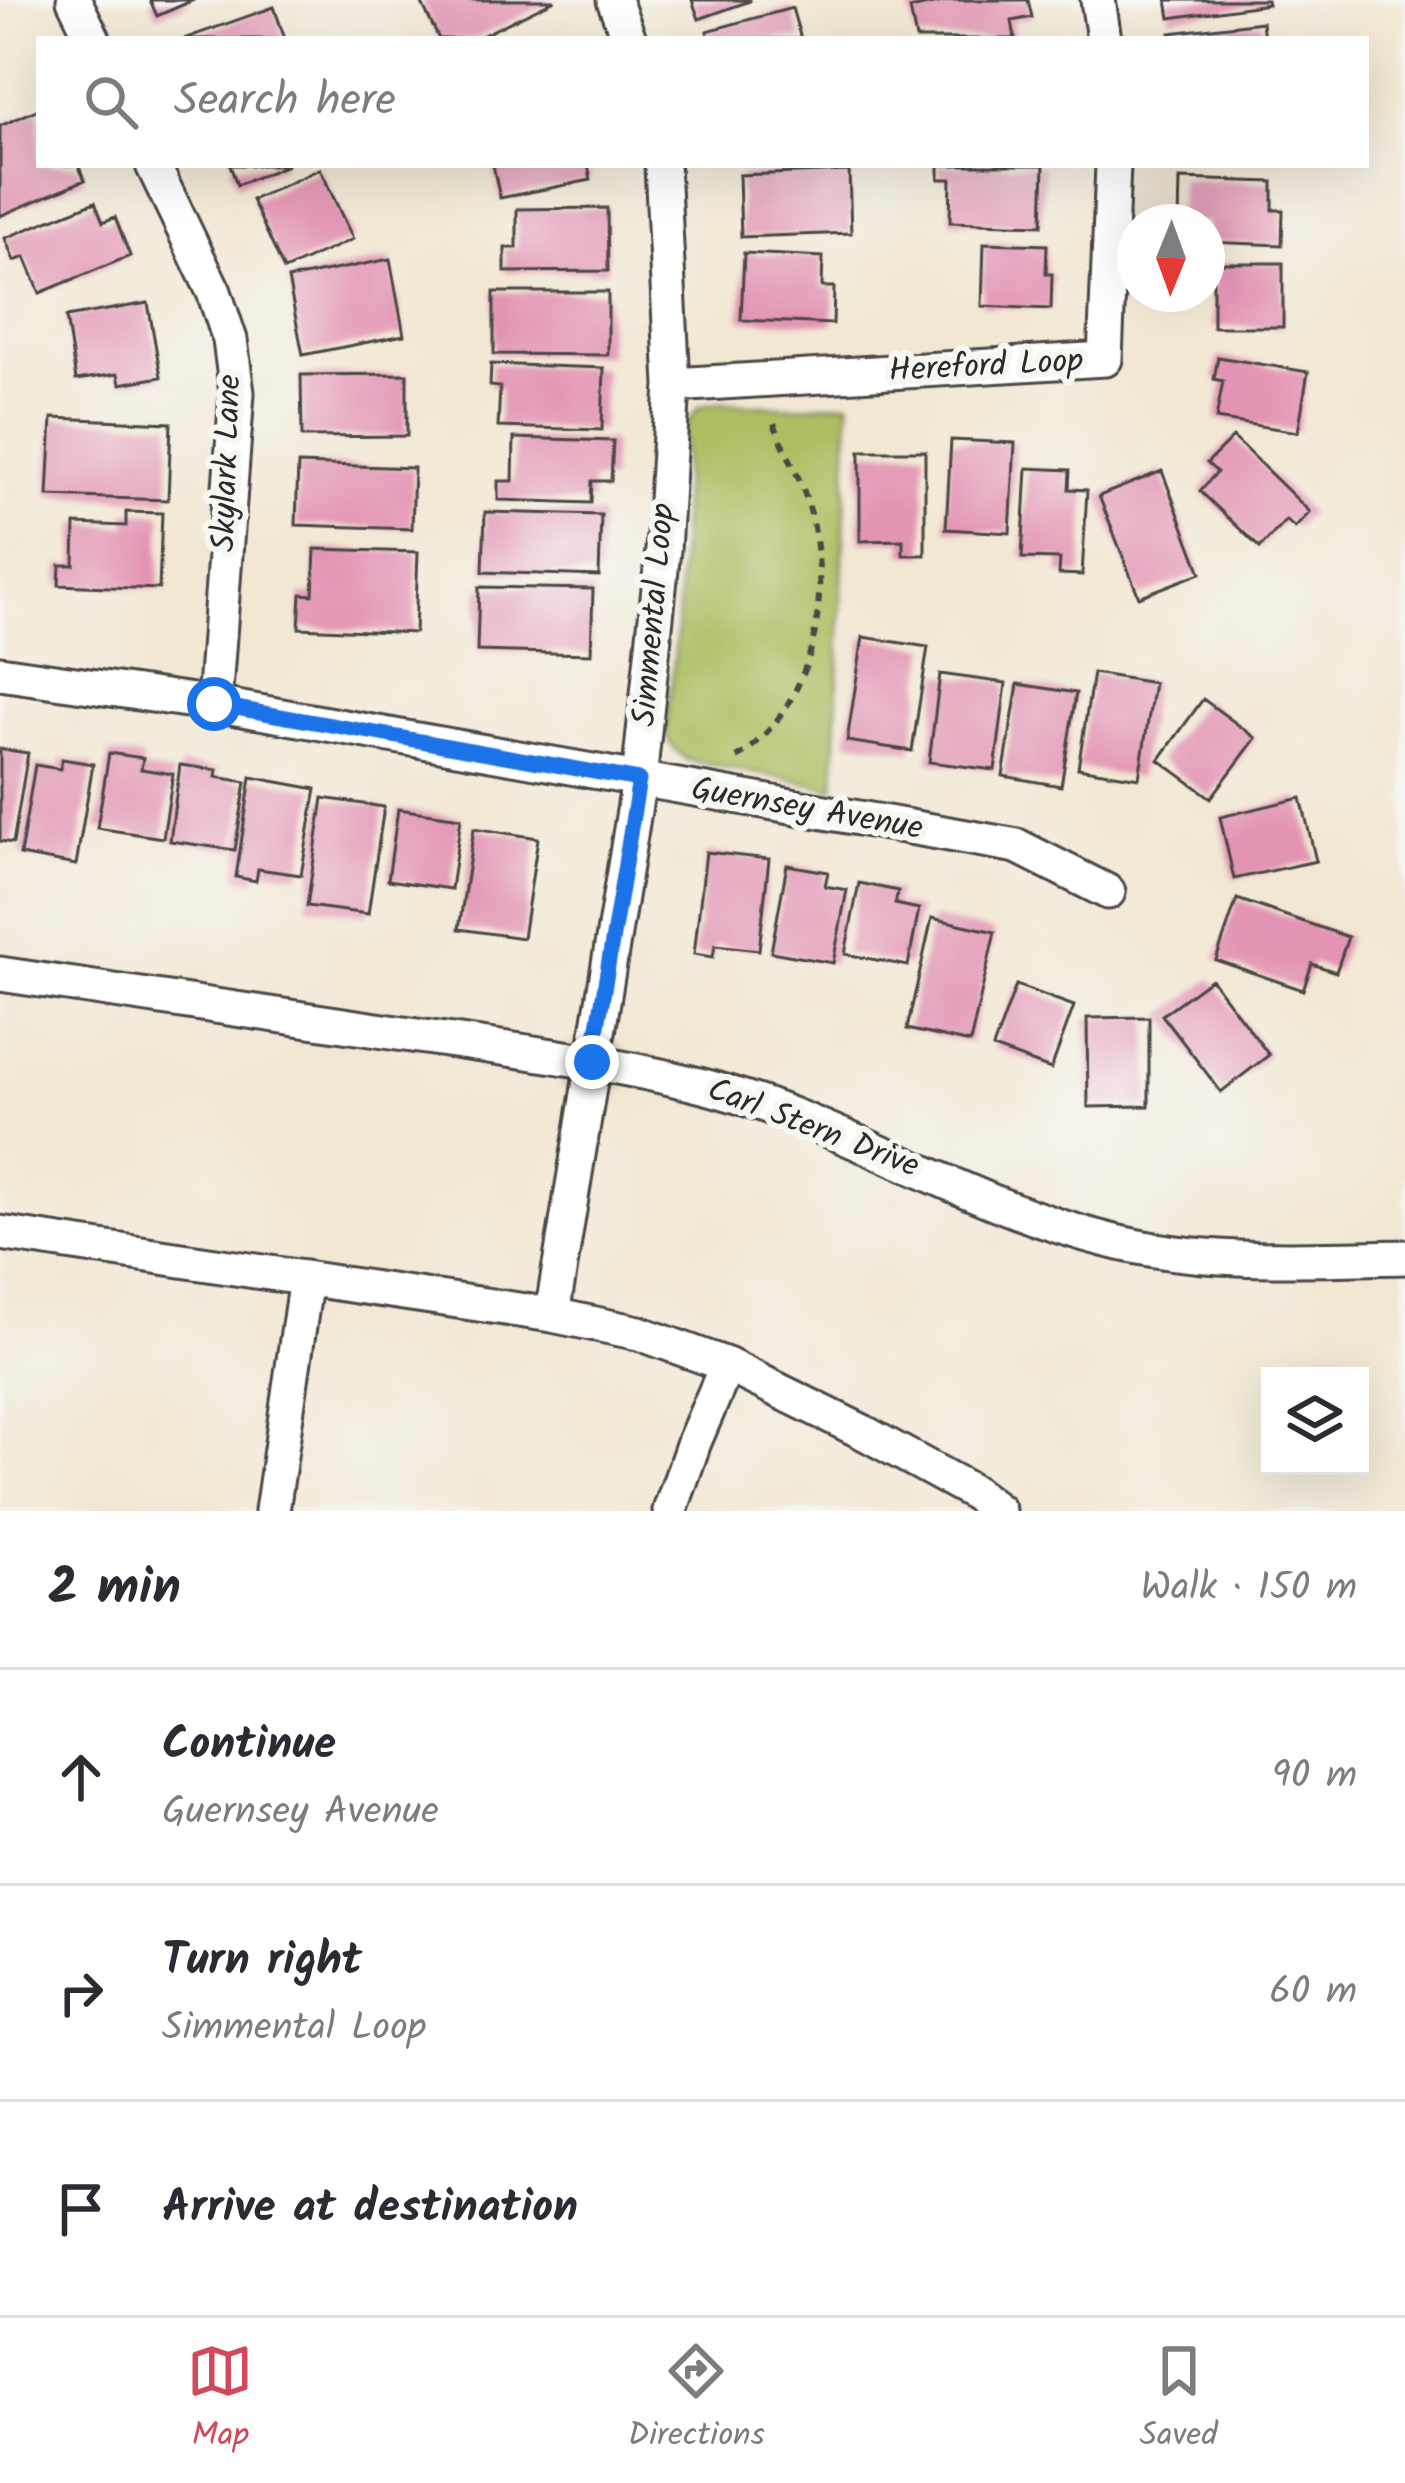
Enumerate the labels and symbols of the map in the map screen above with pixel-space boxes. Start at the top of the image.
north arrow [1117,204,1225,312]
street label: Hereford Loop [888,335,1085,399]
street label: Skylark Lane [198,373,258,553]
street label: Simmental Loop [619,501,691,729]
route start [187,677,241,731]
street label: Guernsey Avenue [687,764,927,856]
route end [565,1035,619,1089]
street label: Carl Stern Drive [699,1064,927,1194]

